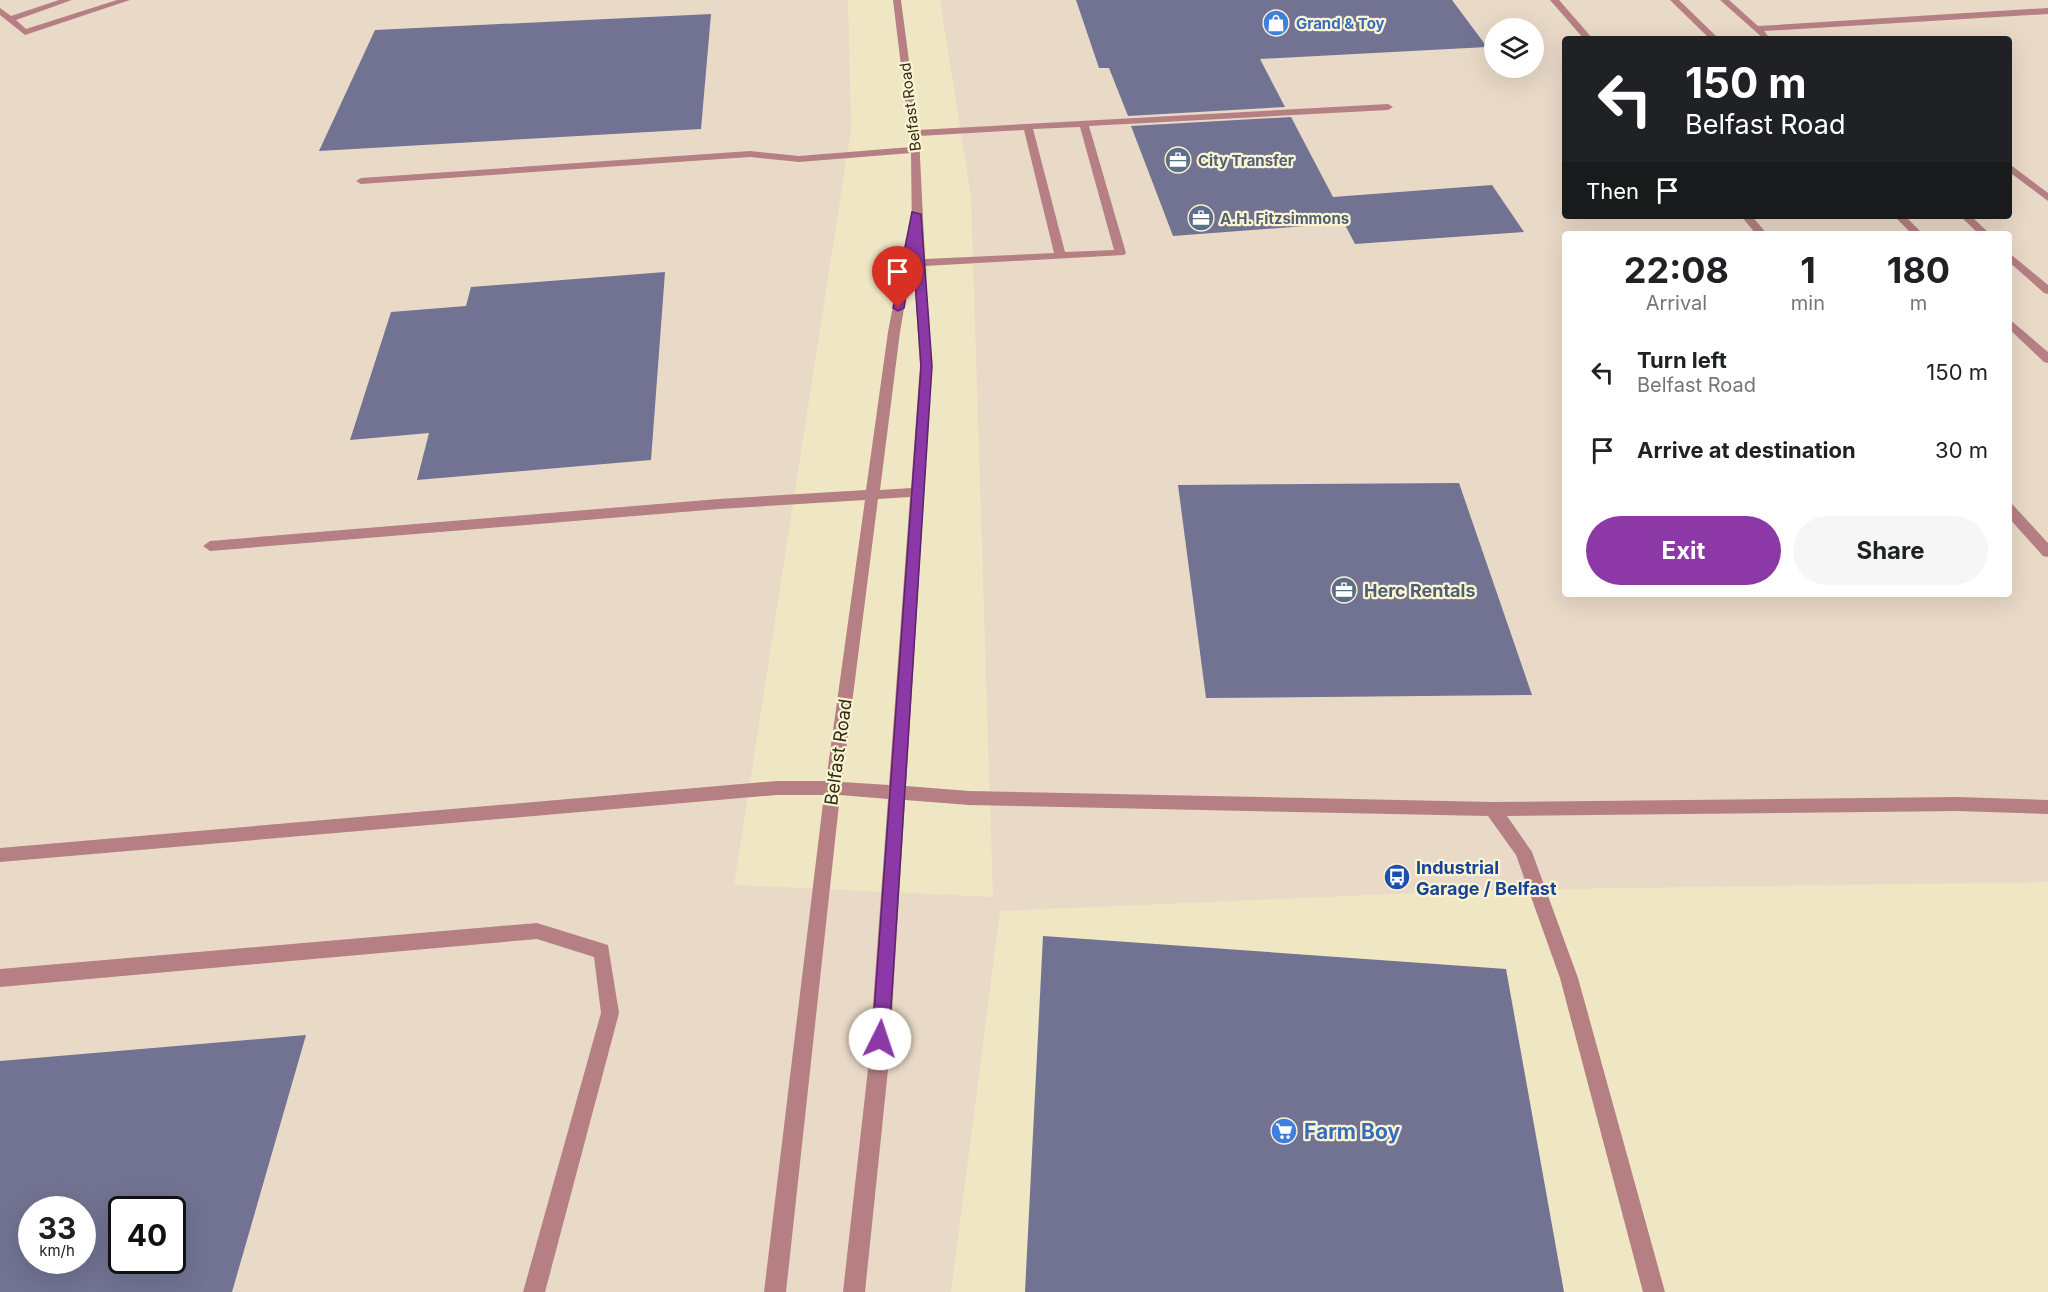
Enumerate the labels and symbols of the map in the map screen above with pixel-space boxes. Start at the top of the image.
shop icon: Grand & Toy [1261,8,1291,38]
place label: Grand & Toy [1296,14,1385,33]
street label: Belfast Road [895,62,925,152]
office icon: City Transfer [1163,145,1193,175]
place label: City Transfer [1198,151,1294,170]
office icon: A.H. Fitzsimmons [1186,203,1216,233]
place label: A.H. Fitzsimmons [1220,209,1349,228]
pin [872,246,923,308]
office icon: Herc Rentals [1329,575,1359,605]
place label: Herc Rentals [1364,580,1476,601]
street label: Belfast Road [820,698,856,806]
place label: Industrial Garage / Belfast [1416,857,1557,899]
bus stop icon: Industrial Garage / Belfast [1382,862,1412,892]
position arrow [848,1007,912,1071]
supermarket icon: Farm Boy [1269,1116,1299,1146]
place label: Farm Boy [1304,1119,1400,1144]
speed limit sign: 40 [108,1196,186,1274]

